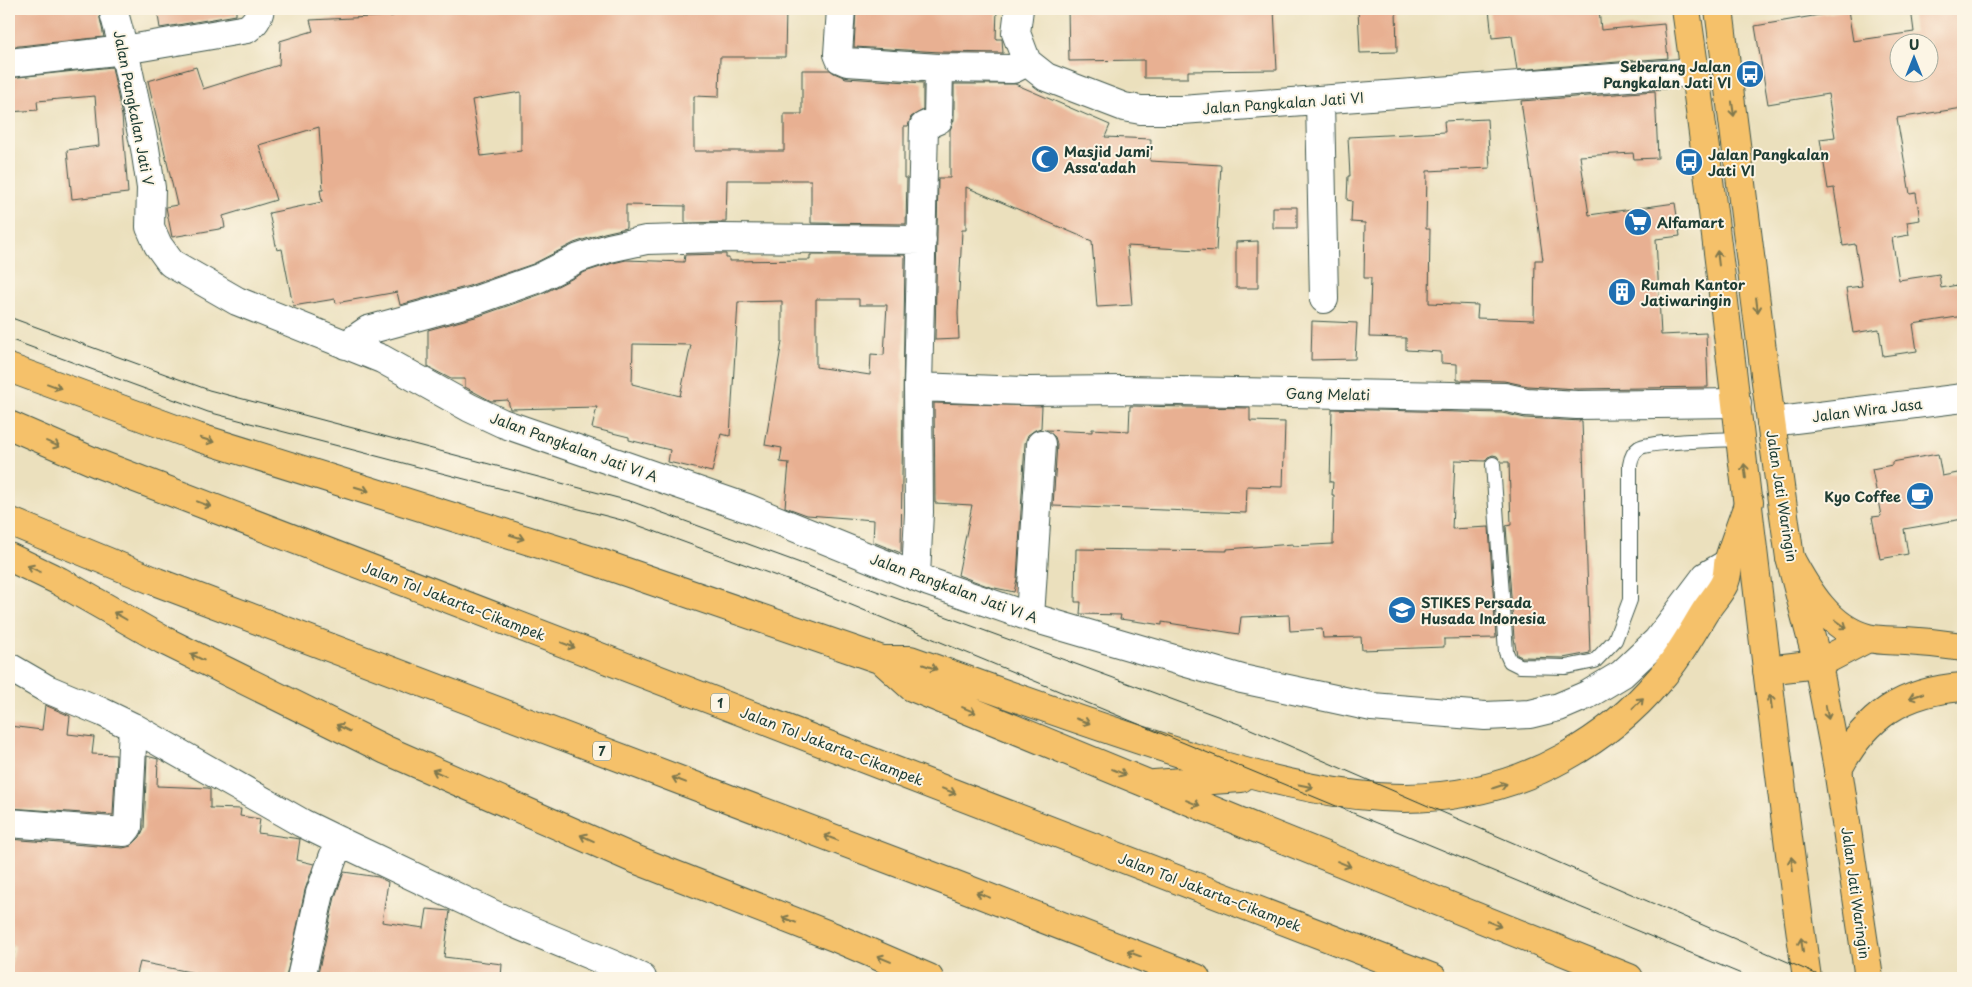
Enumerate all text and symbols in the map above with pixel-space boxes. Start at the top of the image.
street label: Jalan Pangkalan Jati V [109,29,159,188]
north arrow [1890,32,1940,82]
text: U [1909,34,1919,55]
place label: Seberang Jalan Pangkalan Jati VI [1603,56,1731,93]
bus stop icon: Seberang Jalan Pangkalan Jati VI [1735,59,1765,89]
street label: Jalan Pangkalan Jati VI [1202,87,1364,119]
one-way arrow [1728,101,1738,117]
place label: Masjid Jami' Assa'adah [1063,141,1154,178]
mosque icon: Masjid Jami' Assa'adah [1030,144,1060,174]
place label: Jalan Pangkalan Jati VI [1708,144,1829,181]
bus stop icon: Jalan Pangkalan Jati VI [1674,147,1704,177]
supermarket icon: Alfamart [1623,207,1653,237]
place label: Alfamart [1657,212,1725,233]
one-way arrow [1713,250,1723,266]
place label: Rumah Kantor Jatiwaringin [1641,274,1746,311]
building icon: Rumah Kantor Jatiwaringin [1607,277,1637,307]
one-way arrow [1752,297,1762,313]
one-way arrow [46,382,61,391]
street label: Gang Melati [1286,383,1370,405]
street label: Jalan Wira Jasa [1811,393,1924,427]
street label: Jalan Pangkalan Jati VI A [487,407,661,487]
street label: Jalan Jati Waringin [1761,429,1803,563]
one-way arrow [199,436,215,445]
one-way arrow [46,441,61,450]
one-way arrow [1740,464,1750,480]
cafe icon: Kyo Coffee [1905,481,1935,511]
one-way arrow [354,484,370,494]
place label: Kyo Coffee [1824,486,1901,507]
one-way arrow [197,501,212,510]
one-way arrow [509,533,525,543]
street label: Jalan Pangkalan Jati VI A [867,548,1041,628]
street label: Jalan Tol Jakarta–Cikampek [359,556,549,646]
one-way arrow [27,564,42,573]
place label: STIKES Persada Husada Indonesia [1421,592,1546,629]
school or university icon: STIKES Persada Husada Indonesia [1387,595,1417,625]
one-way arrow [113,611,128,621]
one-way arrow [1834,619,1848,629]
one-way arrow [561,641,576,650]
one-way arrow [190,652,205,661]
one-way arrow [922,663,937,672]
one-way arrow [1908,692,1924,701]
road number: 1 [711,694,729,712]
one-way arrow [1766,695,1776,711]
one-way arrow [1631,697,1644,709]
street label: Jalan Tol Jakarta–Cikampek [737,701,927,791]
one-way arrow [1823,704,1833,720]
one-way arrow [961,706,976,715]
one-way arrow [1075,717,1090,726]
one-way arrow [336,723,351,733]
road number: 7 [593,741,611,760]
one-way arrow [431,767,446,776]
one-way arrow [1111,768,1126,778]
one-way arrow [672,775,687,784]
one-way arrow [1491,780,1507,790]
one-way arrow [1297,782,1313,792]
one-way arrow [941,787,956,796]
one-way arrow [1185,798,1200,808]
street label: Jalan Jati Waringin [1836,826,1876,960]
one-way arrow [580,833,595,843]
one-way arrow [824,833,839,842]
street label: Jalan Tol Jakarta–Cikampek [1115,847,1305,937]
one-way arrow [1787,856,1797,872]
one-way arrow [1336,860,1351,869]
one-way arrow [975,890,990,899]
one-way arrow [782,914,797,924]
one-way arrow [1486,920,1502,929]
one-way arrow [1797,937,1807,953]
one-way arrow [1127,949,1142,958]
one-way arrow [877,953,892,963]

